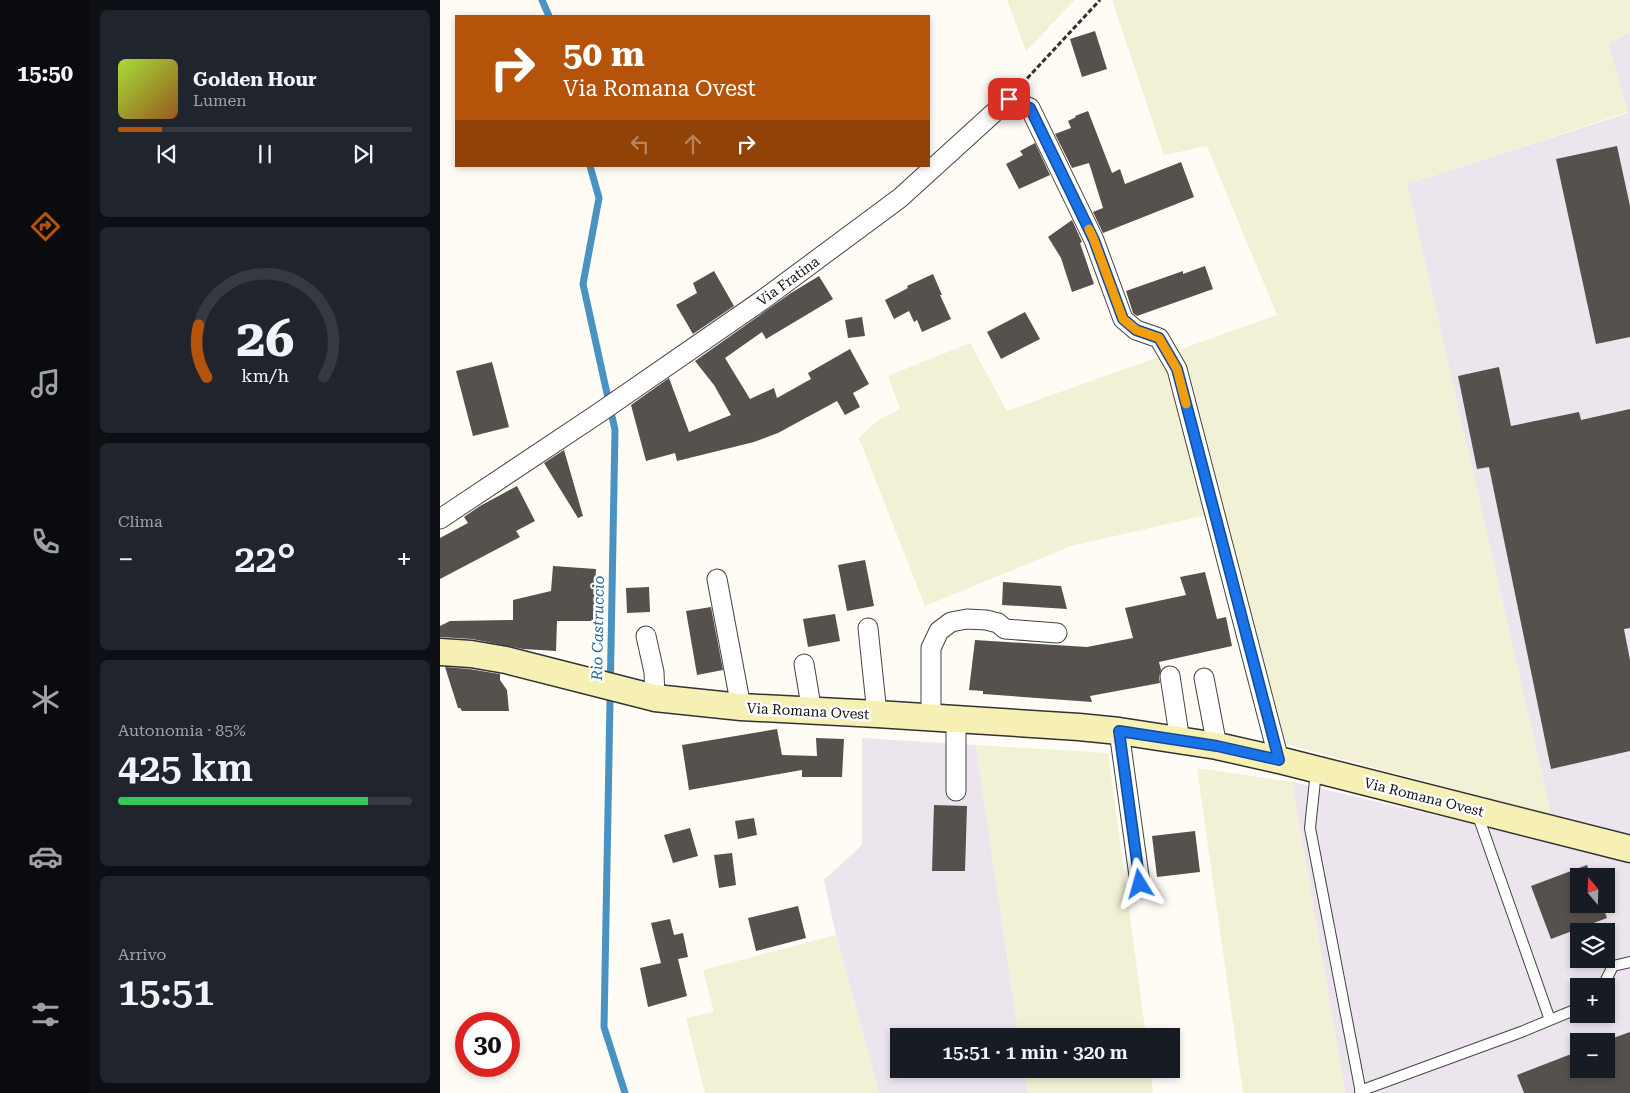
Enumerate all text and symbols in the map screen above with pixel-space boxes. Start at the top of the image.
text: 50 m [563,34,645,75]
icon: right [480,35,545,100]
text: 15:50 [17,61,73,86]
text: Golden Hour [193,68,317,91]
text: Via Romana Ovest [563,76,756,101]
pin [988,78,1030,120]
icon: arrive [995,85,1023,113]
text: Lumen [193,91,247,110]
icon: left [626,130,654,158]
icon: ahead [679,130,707,158]
icon: right [732,130,760,158]
icon: previous [153,140,181,168]
icon: pause [251,140,279,168]
icon: next [349,140,377,168]
icon: directions [28,209,63,244]
street label: Via Fratina [754,253,823,309]
text: 26 [236,308,294,369]
text: km/h [241,365,289,386]
icon: music [28,366,63,401]
text: Clima [118,512,163,531]
icon: phone [28,524,63,559]
text: 22° [234,537,296,581]
text: − [118,543,134,576]
text: + [396,543,412,576]
water label: Rio Castruccio [588,575,608,681]
icon: climate [28,682,63,717]
street label: Via Romana Ovest [746,700,870,722]
text: Autonomia · 85% [118,721,246,740]
text: 425 km [118,746,253,790]
street label: Via Romana Ovest [1363,774,1485,820]
icon: car [28,839,63,874]
position arrow [1113,857,1165,909]
north arrow [1570,868,1615,912]
map controls [1570,868,1615,1078]
button: layers [1570,923,1615,968]
text: Arrivo [118,945,166,964]
text: 15:51 [118,970,214,1014]
button: + [1570,978,1615,1023]
icon: filters [28,997,63,1032]
speed limit sign: 30 [455,1012,520,1077]
button: − [1570,1033,1615,1078]
text: 15:51 · 1 min · 320 m [942,1041,1128,1064]

